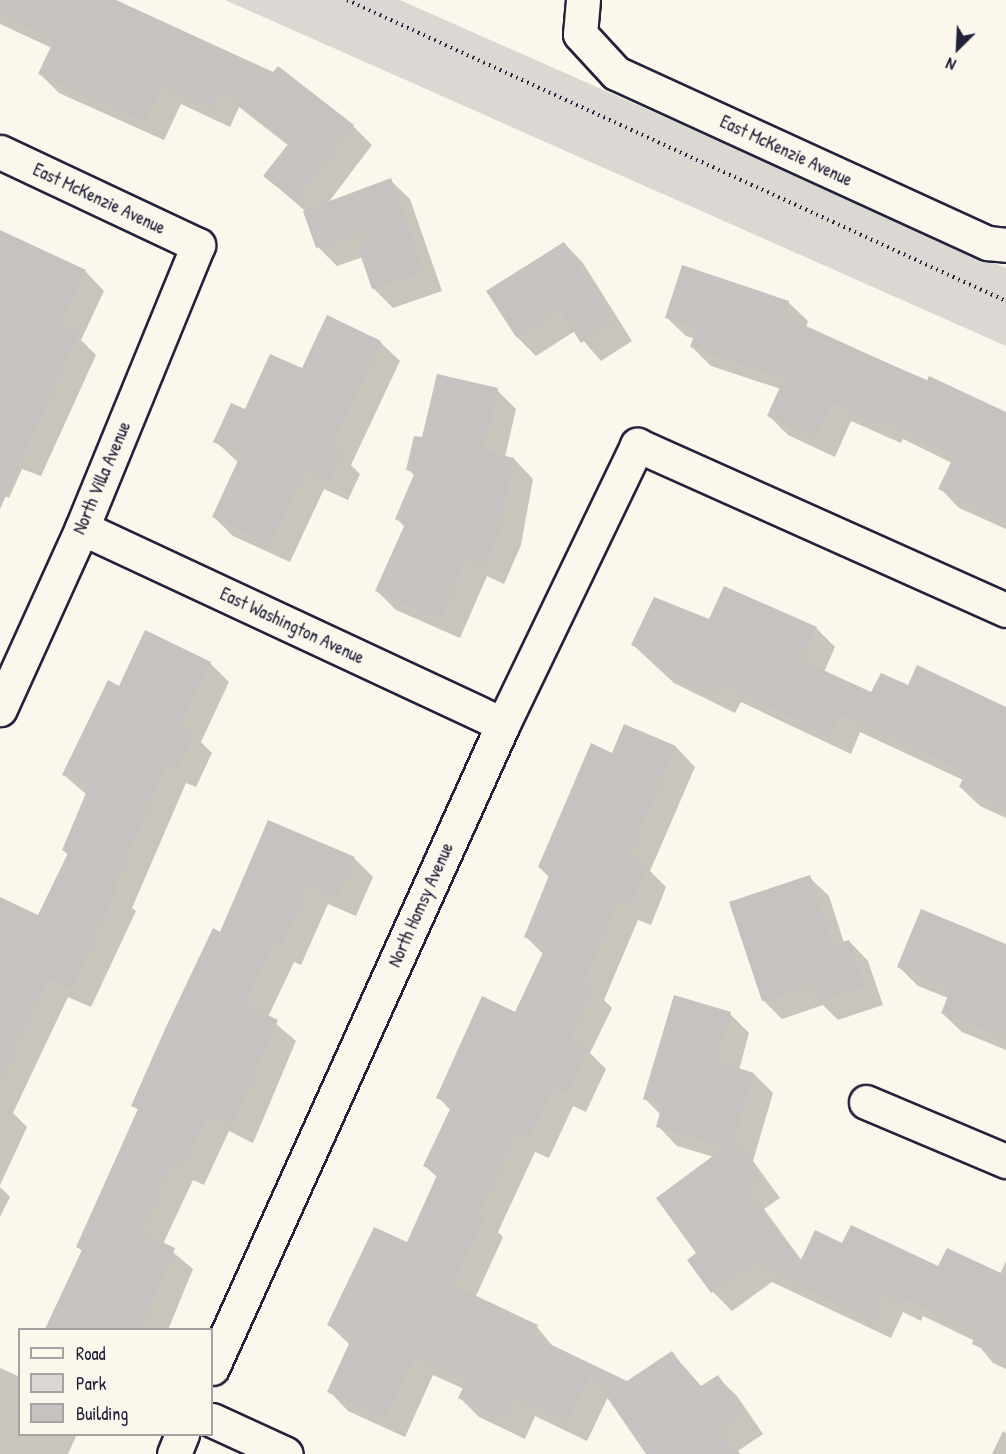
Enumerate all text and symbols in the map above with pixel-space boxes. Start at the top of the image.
north arrow [928,18,988,78]
text: N [942,53,959,76]
street label: East McKenzie Avenue [716,111,856,191]
street label: East McKenzie Avenue [29,159,169,239]
street label: North Villa Avenue [69,418,135,538]
street label: East Washington Avenue [217,583,367,669]
street label: North Homsy Avenue [384,839,458,971]
legend [18,1328,213,1436]
text: Road [76,1341,106,1366]
text: Park [76,1371,106,1396]
text: Building [76,1401,128,1426]

